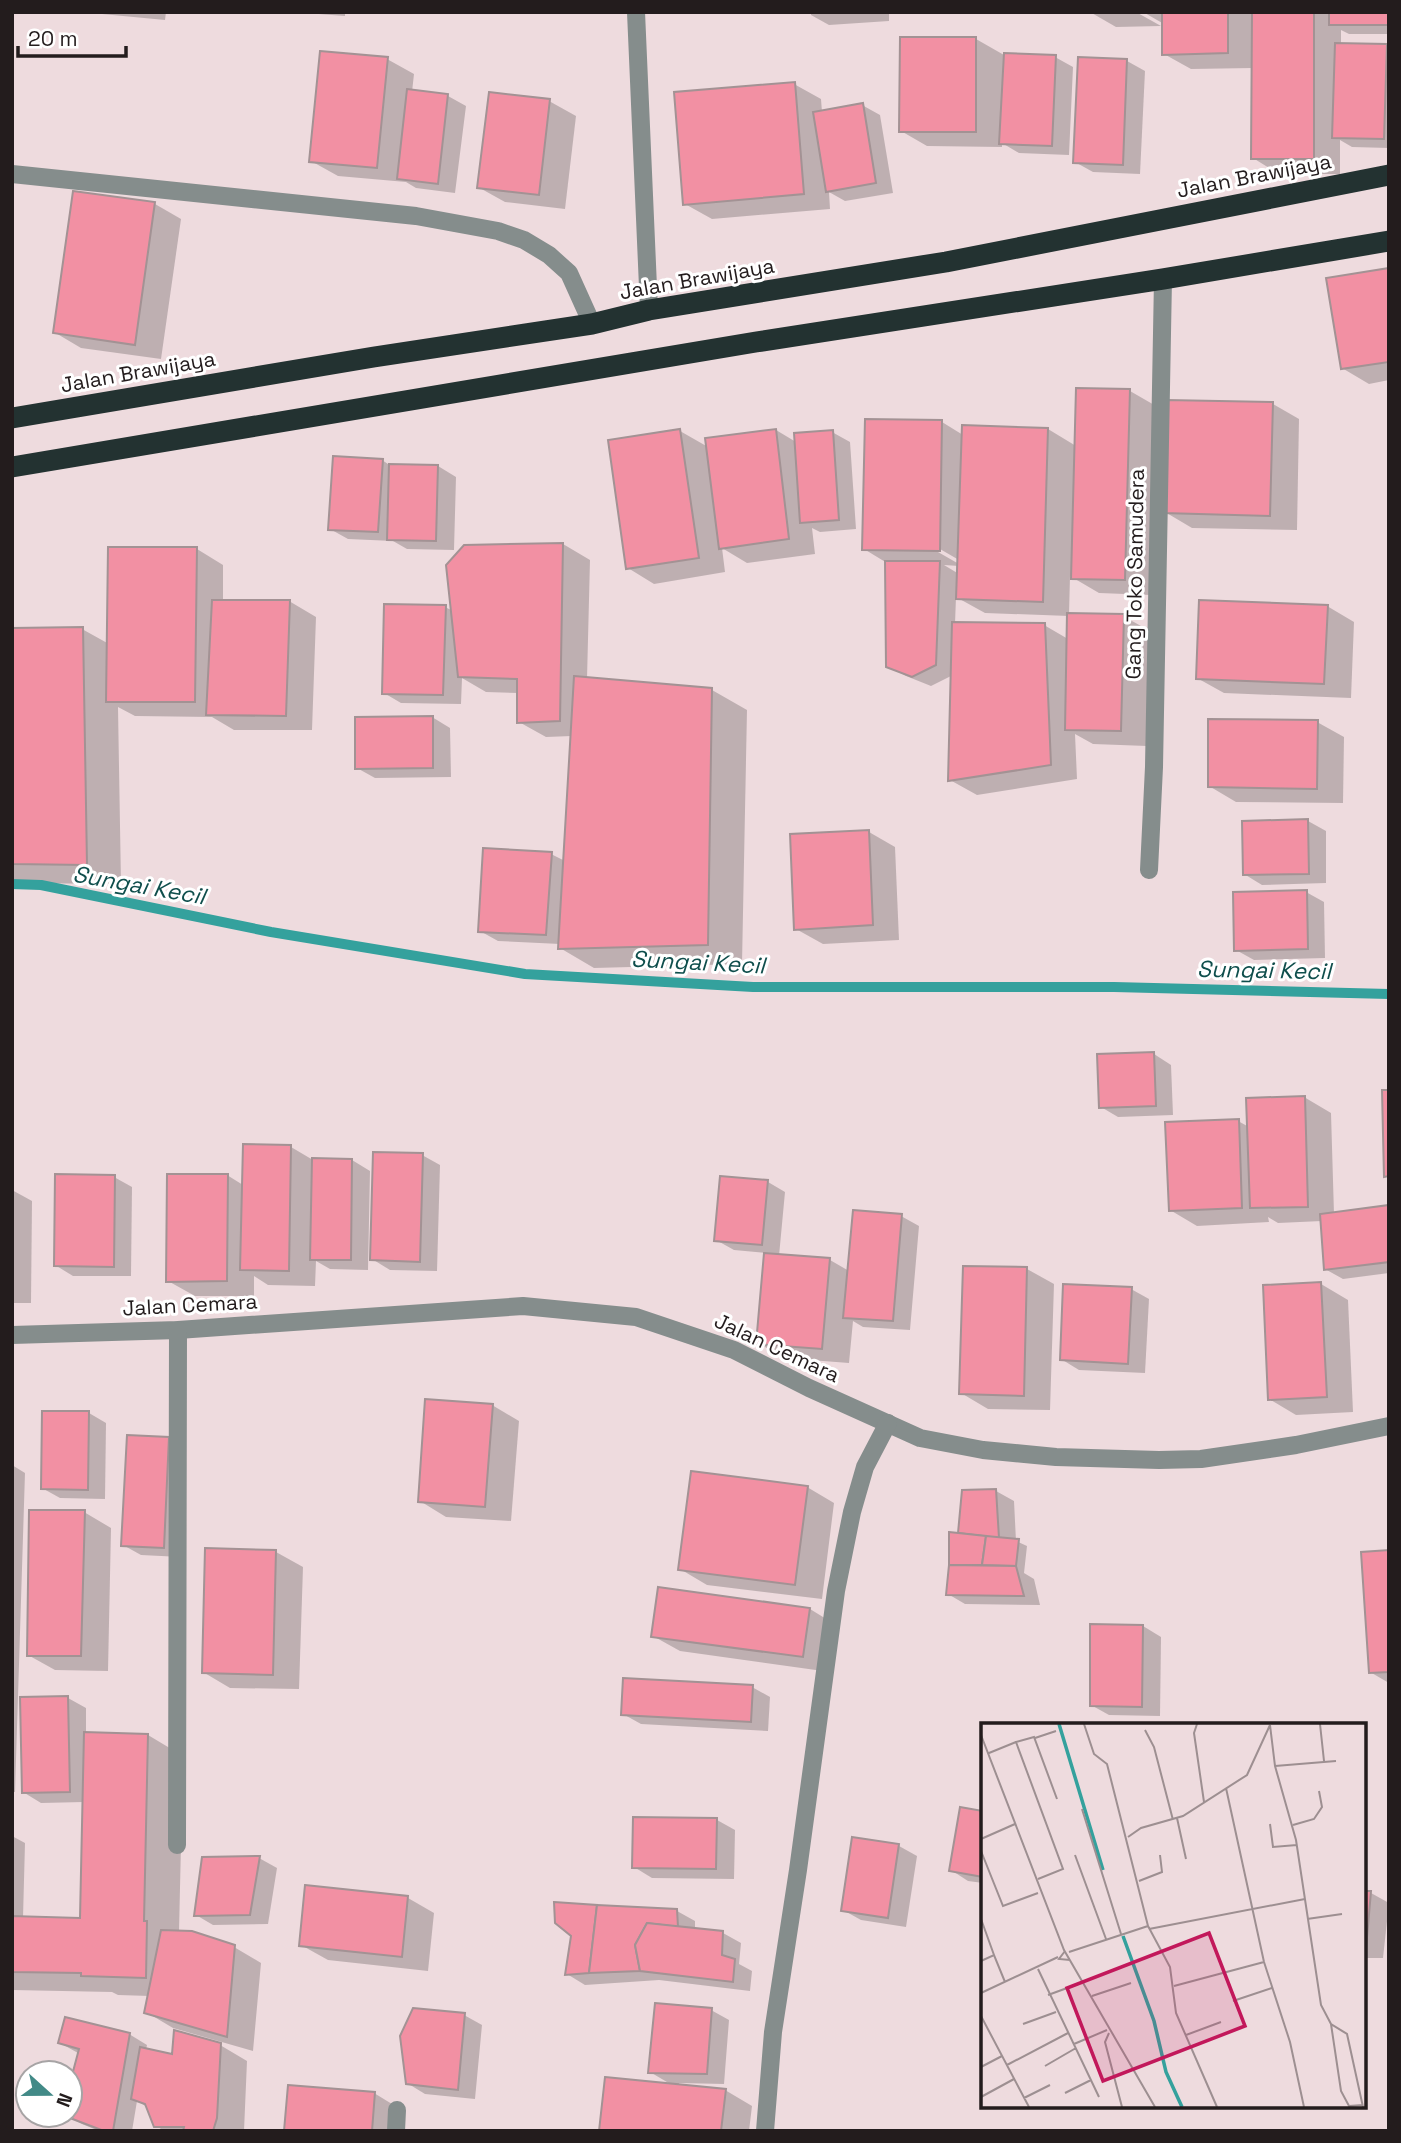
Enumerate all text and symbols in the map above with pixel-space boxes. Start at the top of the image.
scale bar [18,14,126,58]
text: 20 m [28,25,78,52]
street label: Jalan Brawijaya [1174,147,1333,204]
street label: Jalan Brawijaya [617,252,776,305]
street label: Jalan Brawijaya [58,345,217,398]
street label: Gang Toko Samudera [1119,468,1150,680]
water label: Sungai Kecil [70,859,210,912]
water label: Sungai Kecil [630,944,768,981]
water label: Sungai Kecil [1197,954,1334,986]
street label: Jalan Cemara [122,1287,258,1322]
street label: Jalan Cemara [710,1307,844,1388]
inset map [981,1723,1366,2108]
north arrow [14,2059,84,2129]
text: N [50,2089,78,2110]

